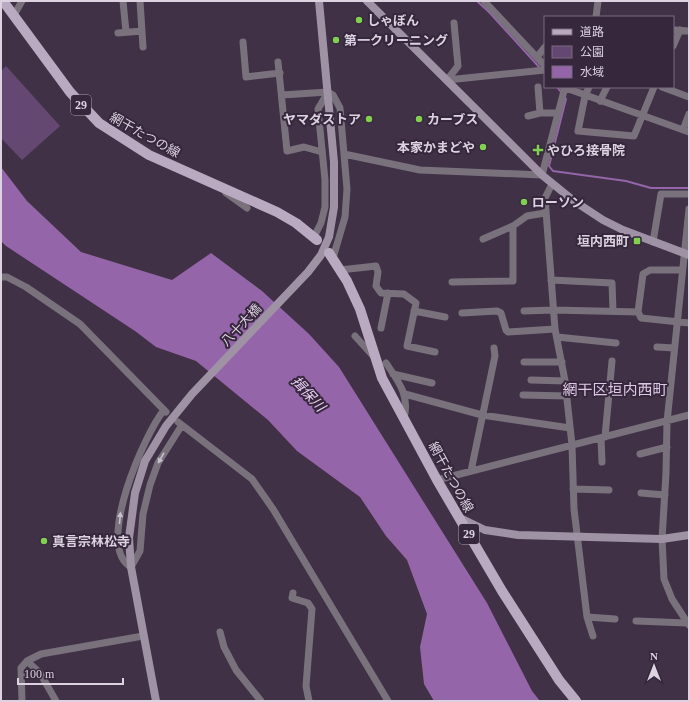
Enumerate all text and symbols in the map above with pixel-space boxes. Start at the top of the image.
place label: しゃぼん [367,13,419,28]
marker: しゃぼん [354,15,364,25]
legend [544,16,674,88]
text: 道路 [580,25,604,39]
place label: 第一クリーニング [344,33,448,48]
marker: 第一クリーニング [331,35,341,45]
text: 公園 [580,45,604,59]
text: 水域 [580,65,604,79]
road number: 29 [71,95,91,115]
street label: 網干たつの線 [107,110,183,160]
place label: ヤマダストア [283,112,361,127]
place label: カーブス [427,112,478,127]
marker: ヤマダストア [364,114,374,124]
marker: カーブス [414,114,424,124]
place label: 本家かまどや [397,140,475,155]
marker: 本家かまどや [478,142,488,152]
place label: やひろ接骨院 [547,143,625,158]
marker: やひろ接骨院 [532,144,544,156]
place label: ローソン [532,195,584,210]
marker: ローソン [519,197,529,207]
place label: 垣内西町 [577,234,629,249]
marker: 垣内西町 [632,236,642,246]
street label: 八十大橋 [218,301,264,349]
water label: 揖保川 [288,374,329,416]
district label: 網干区垣内西町 [562,382,668,398]
street label: 網干たつの線 [426,439,476,515]
one-way arrow [157,452,164,464]
one-way arrow [117,512,124,524]
road number: 29 [459,524,479,544]
place label: 真言宗林松寺 [52,534,130,549]
marker: 真言宗林松寺 [39,536,49,546]
north arrow [634,646,674,686]
text: N [650,650,658,662]
scale bar [18,660,123,686]
text: 100 m [24,667,55,681]

